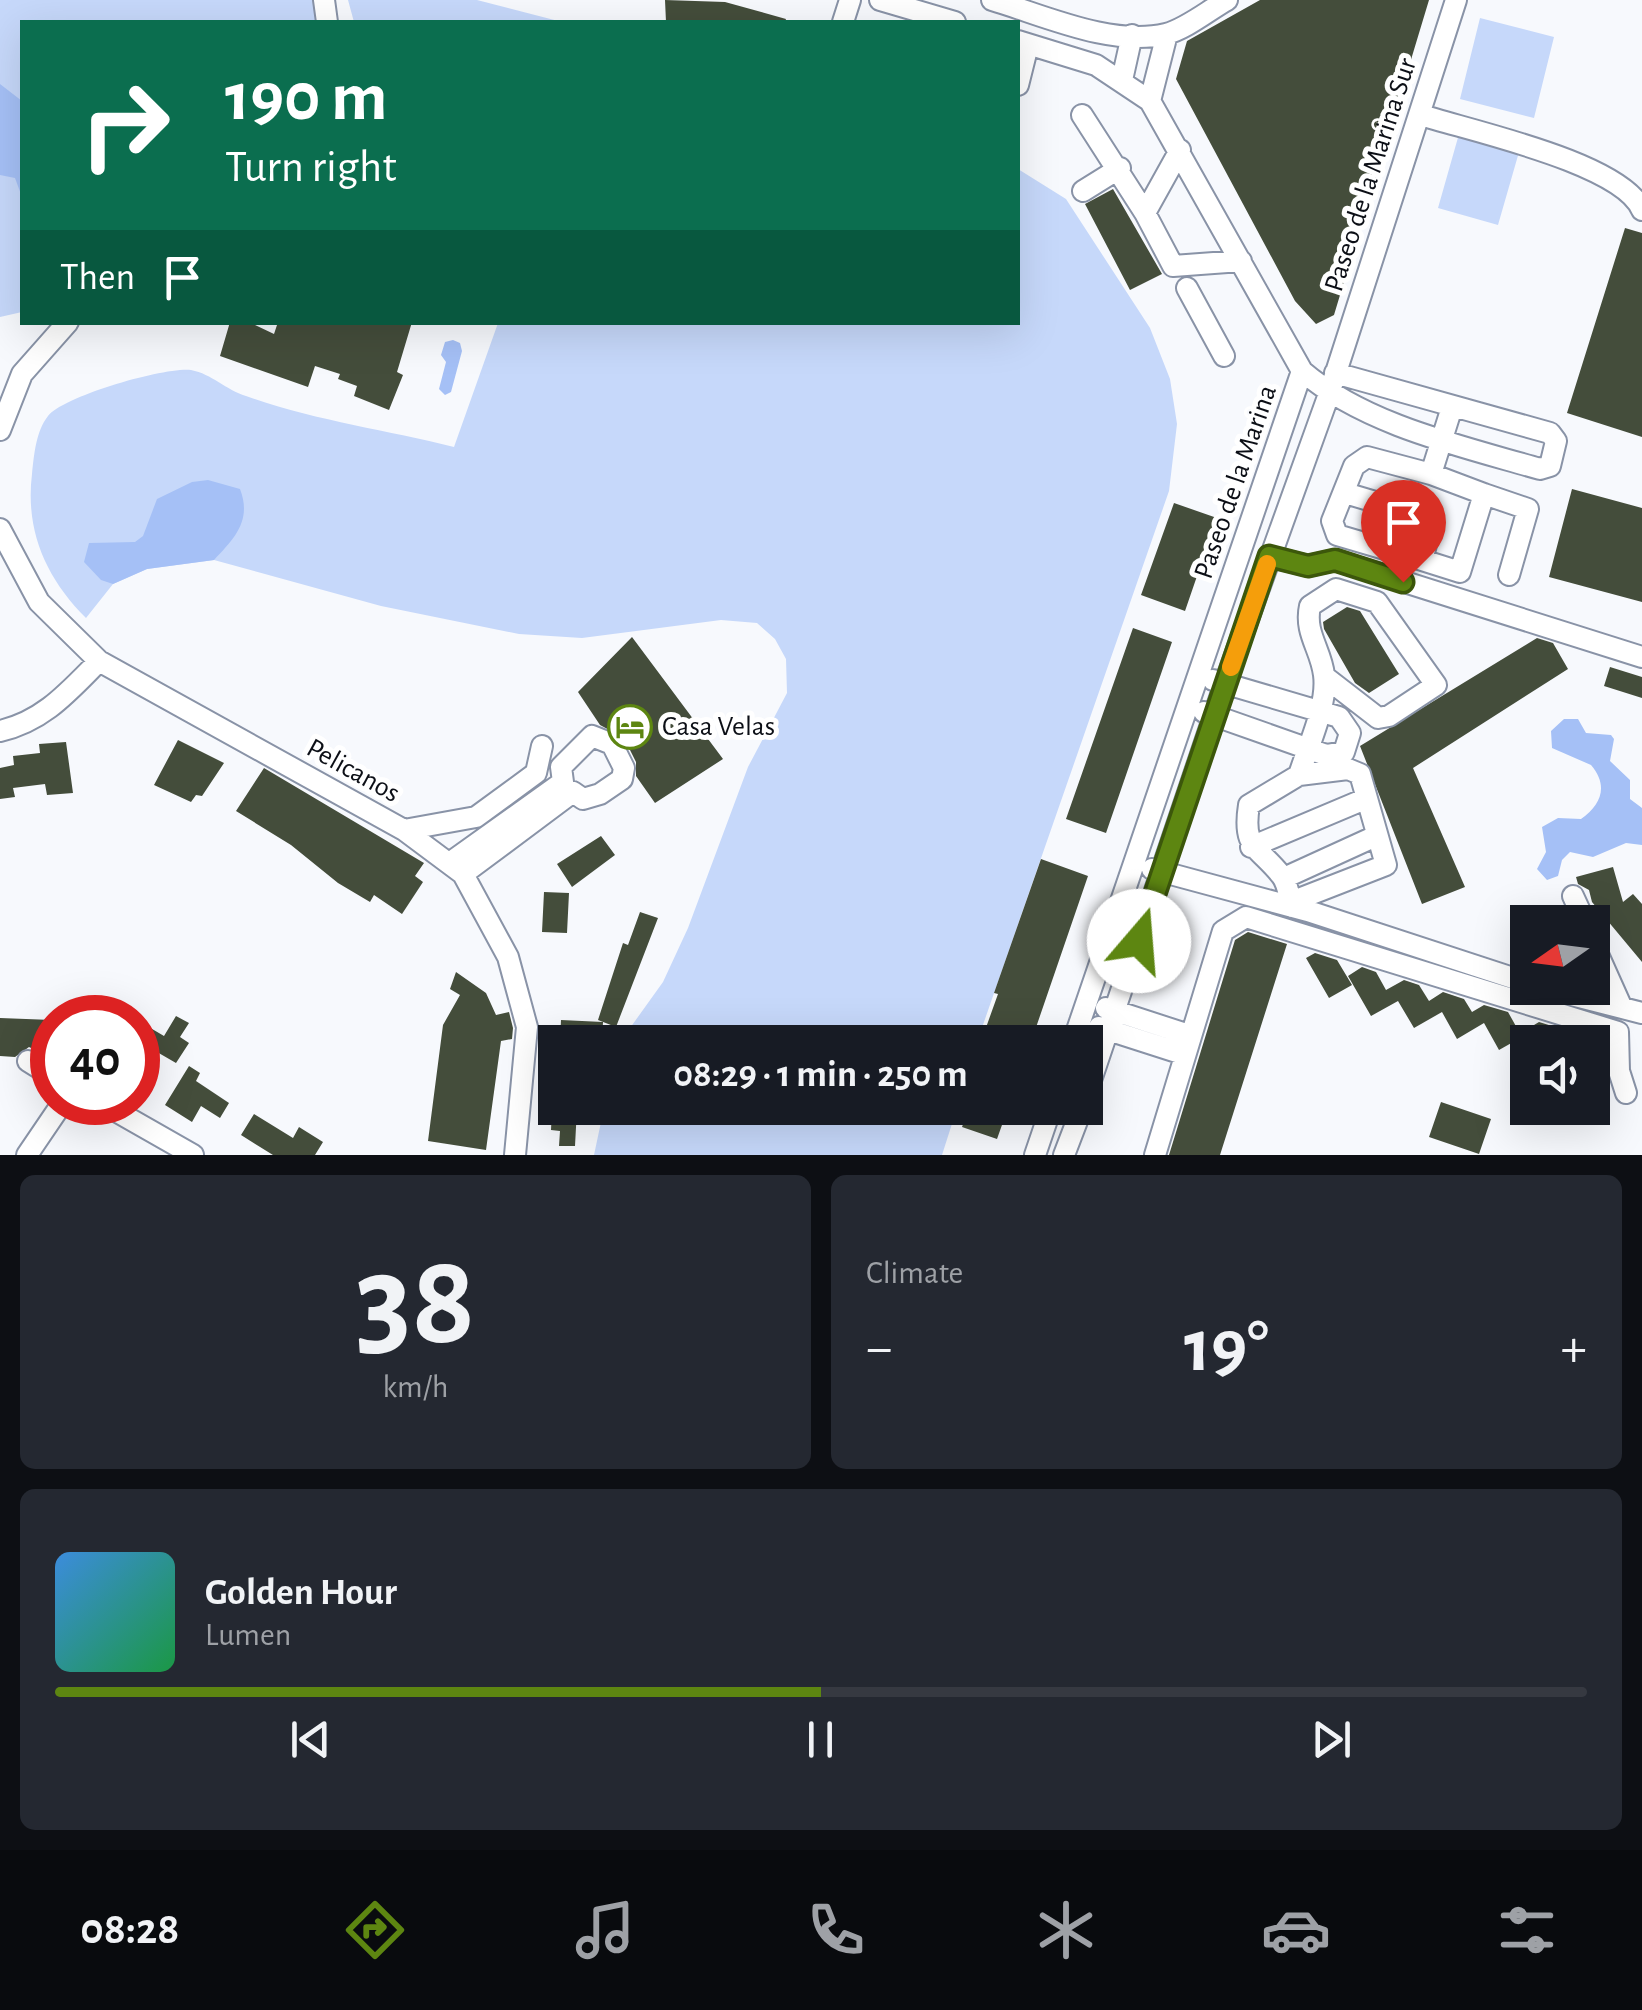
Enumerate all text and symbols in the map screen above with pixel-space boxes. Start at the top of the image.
street label: Paseo de la Marina Sur [1320,55,1422,295]
icon: right [60,60,190,190]
text: 190 m [225,63,388,133]
text: Turn right [225,145,397,190]
icon: arrive [155,250,210,305]
text: Then [60,259,135,297]
street label: Paseo de la Marina [1190,382,1282,582]
pin [1361,480,1446,583]
icon: arrive [1376,495,1431,550]
hotel icon: Casa Velas [607,704,653,750]
place label: Casa Velas [662,713,775,741]
street label: Pelicanos [302,734,404,808]
position arrow [1087,889,1191,993]
north arrow [1510,905,1610,1005]
map controls [1510,905,1610,1125]
speed limit sign: 40 [30,995,160,1125]
button: sound [1510,1025,1610,1125]
text: 08:29 · 1 min · 250 m [673,1056,968,1094]
text: 38 [355,1238,476,1368]
text: Climate [866,1257,963,1289]
text: 19° [1184,1310,1269,1385]
text: − [866,1321,892,1376]
text: + [1561,1321,1587,1376]
text: km/h [382,1371,449,1403]
text: Golden Hour [205,1574,397,1612]
text: Lumen [205,1619,291,1651]
icon: previous [283,1712,338,1767]
icon: pause [793,1712,848,1767]
icon: next [1304,1712,1359,1767]
icon: directions [340,1895,410,1965]
icon: music [570,1895,640,1965]
icon: phone [801,1895,871,1965]
icon: climate [1031,1895,1101,1965]
icon: car [1261,1895,1331,1965]
icon: filters [1492,1895,1562,1965]
text: 08:28 [80,1907,180,1952]

